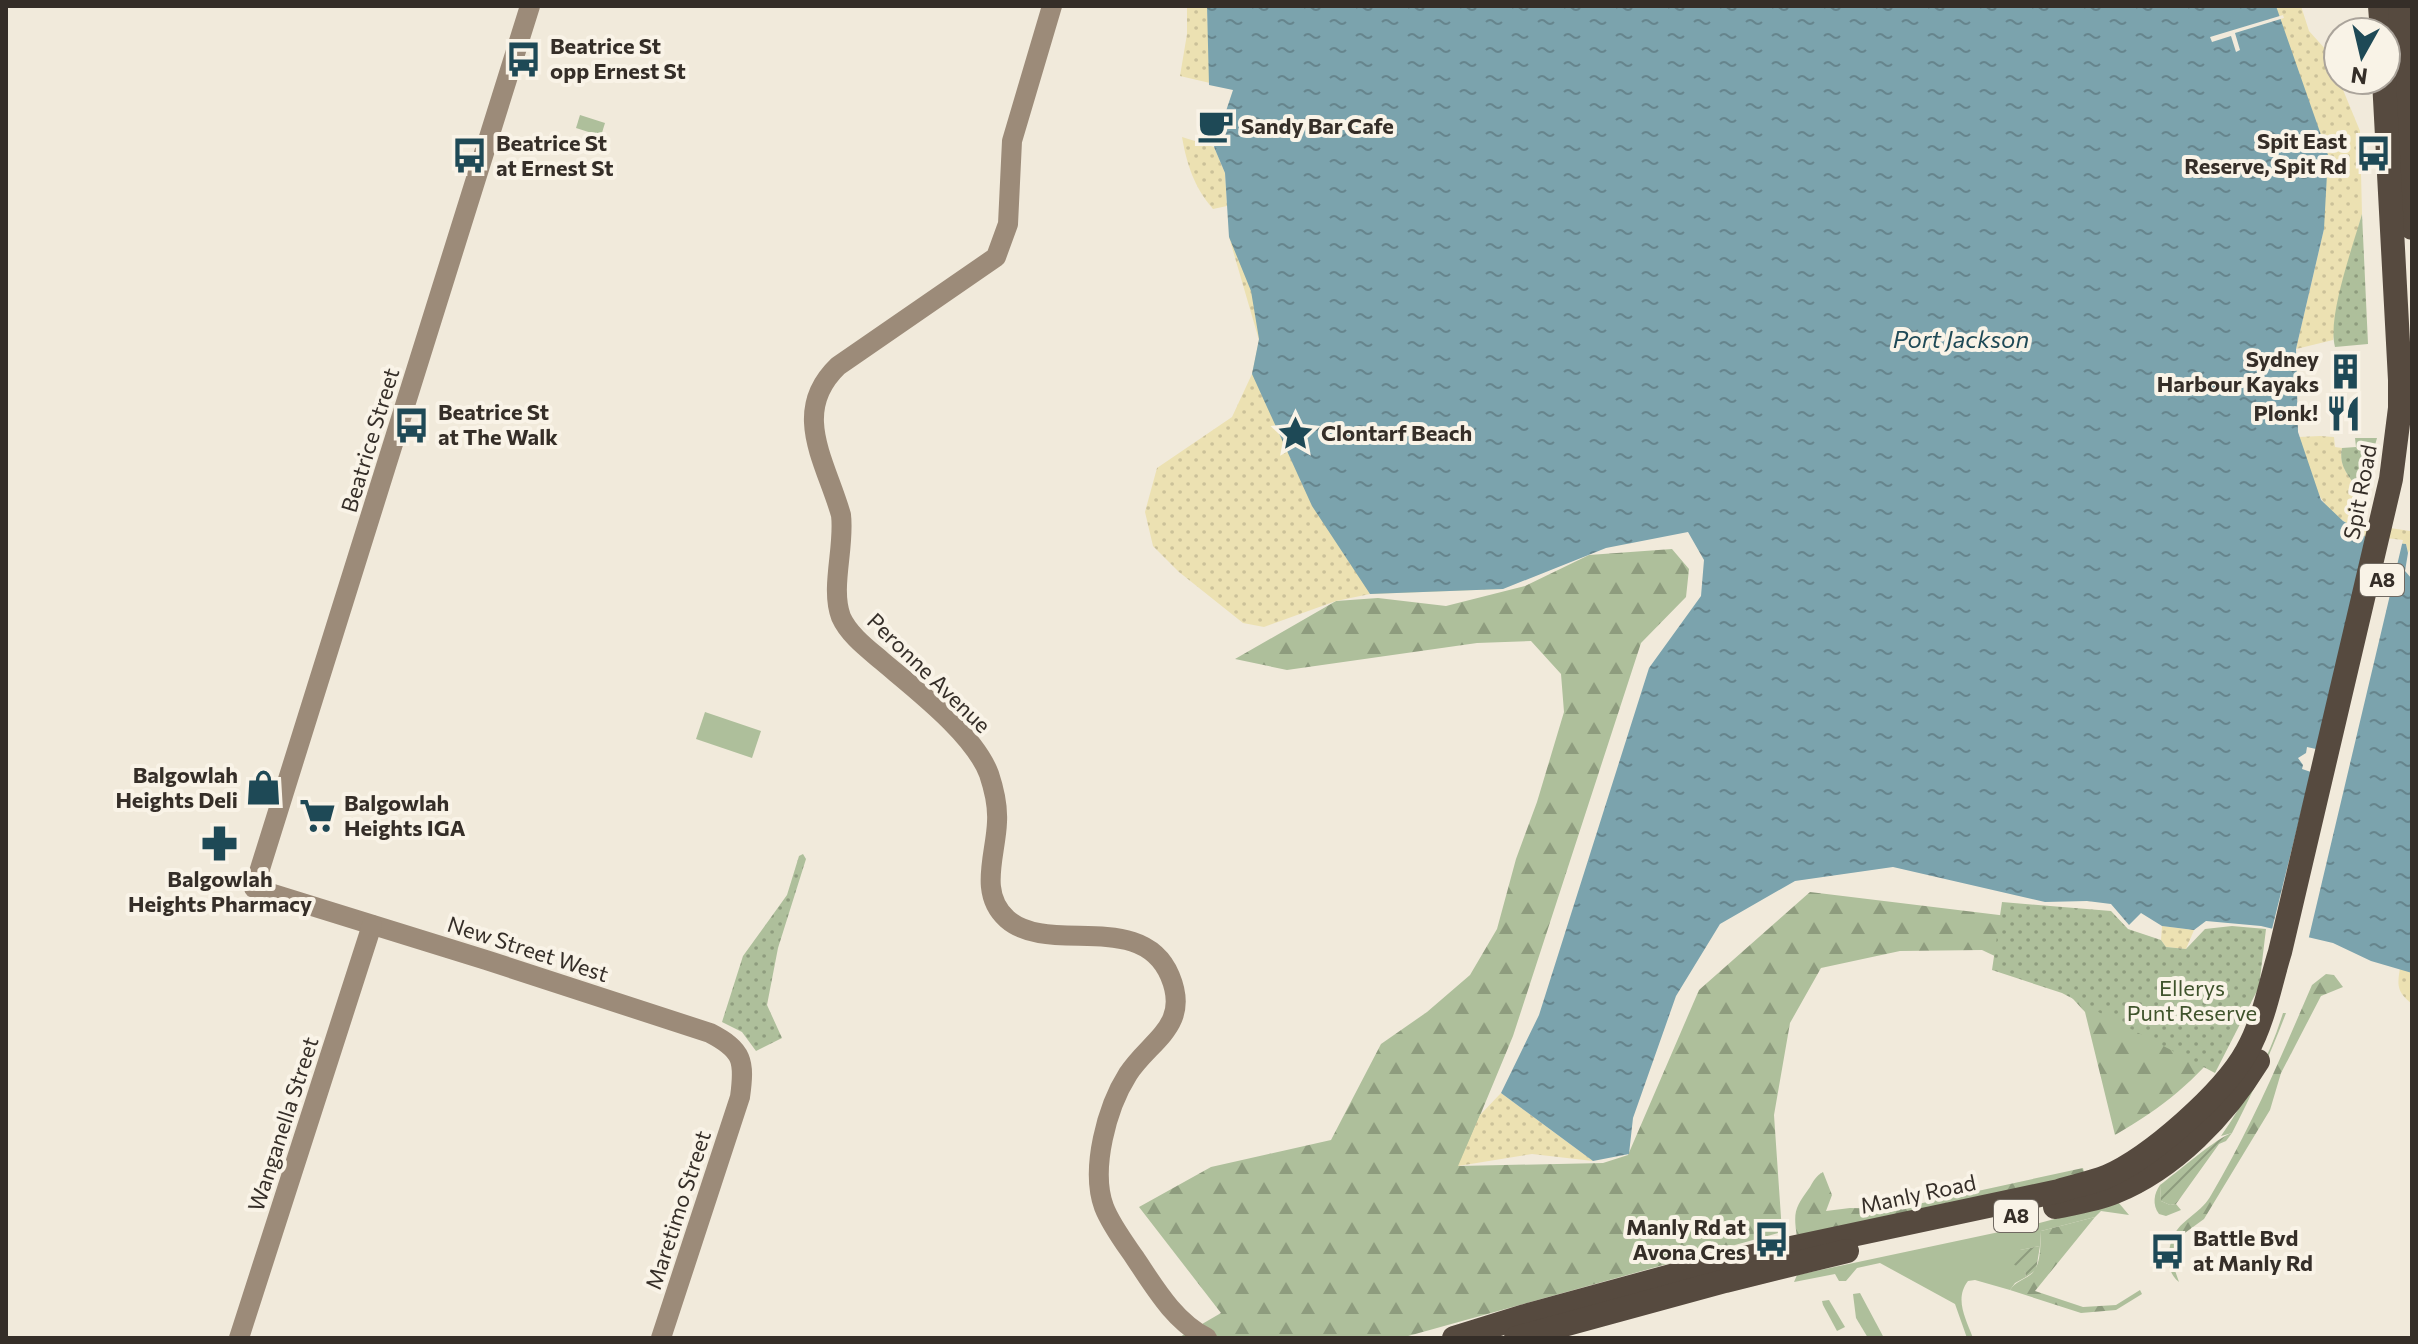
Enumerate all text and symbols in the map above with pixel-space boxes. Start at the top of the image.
north arrow [2322,16,2402,96]
place label: Beatrice St opp Ernest St [550,32,686,84]
bus stop icon: Beatrice St opp Ernest St [505,40,543,78]
text: N [2349,62,2369,91]
cafe icon: Sandy Bar Cafe [1196,107,1234,145]
place label: Sandy Bar Cafe [1241,112,1394,139]
place label: Spit East Reserve, Spit Rd [2184,127,2347,179]
place label: Beatrice St at Ernest St [496,129,614,181]
bus stop icon: Spit East Reserve, Spit Rd [2354,135,2392,173]
bus stop icon: Beatrice St at Ernest St [451,137,489,175]
water label: Port Jackson [1893,324,2029,353]
place label: Sydney Harbour Kayaks [2157,345,2319,397]
building icon: Sydney Harbour Kayaks [2326,353,2364,391]
street label: Beatrice Street [335,364,404,515]
restaurant icon: Plonk! [2325,394,2363,432]
place label: Beatrice St at The Walk [438,398,558,450]
place label: Plonk! [2253,399,2318,426]
bus stop icon: Beatrice St at The Walk [393,406,431,444]
place icon: Clontarf Beach [1276,414,1314,452]
place label: Clontarf Beach [1321,419,1472,446]
street label: Spit Road [2337,442,2382,542]
road number: A8 [2360,564,2404,596]
street label: Peronne Avenue [862,607,997,738]
place label: Balgowlah Heights Deli [115,761,238,813]
shop icon: Balgowlah Heights Deli [245,769,283,807]
place label: Balgowlah Heights IGA [344,789,466,841]
supermarket icon: Balgowlah Heights IGA [299,797,337,835]
pharmacy icon: Balgowlah Heights Pharmacy [201,824,239,862]
place label: Balgowlah Heights Pharmacy [128,865,312,917]
street label: New Street West [444,910,612,987]
park label: Ellerys Punt Reserve [2127,974,2257,1026]
street label: Wanganella Street [242,1033,323,1215]
street label: Maretimo Street [639,1127,716,1293]
street label: Manly Road [1858,1168,1978,1219]
road number: A8 [1994,1200,2038,1232]
place label: Manly Rd at Avona Cres [1626,1213,1746,1265]
bus stop icon: Manly Rd at Avona Cres [1753,1221,1791,1259]
place label: Battle Bvd at Manly Rd [2193,1224,2313,1276]
bus stop icon: Battle Bvd at Manly Rd [2148,1232,2186,1270]

